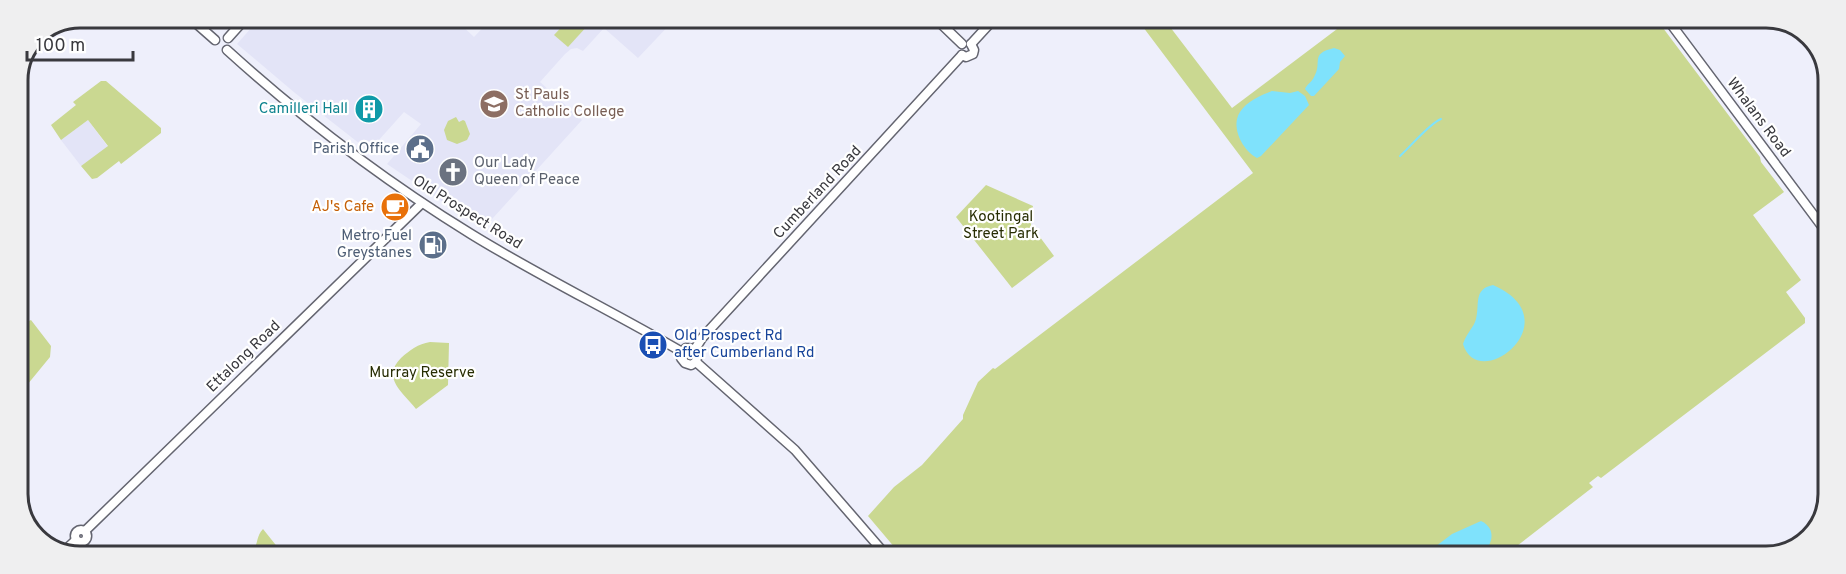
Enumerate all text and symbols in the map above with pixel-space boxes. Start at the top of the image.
scale bar [27,24,134,62]
text: 100 m [36,35,85,58]
street label: Whalans Road [1722,74,1794,162]
place label: St Pauls Catholic College [515,86,624,122]
school or university icon: St Pauls Catholic College [478,88,510,120]
building icon: Camilleri Hall [353,93,385,125]
place label: Camilleri Hall [259,100,348,119]
public building icon: Parish Office [404,133,436,165]
place label: Parish Office [313,140,399,159]
street label: Cumberland Road [770,142,866,244]
place label: Our Lady Queen of Peace [474,154,580,190]
church icon: Our Lady Queen of Peace [437,156,469,188]
street label: Old Prospect Road [409,172,525,254]
cafe icon: AJ's Cafe [379,191,411,223]
place label: AJ's Cafe [311,198,374,217]
park label: Kootingal Street Park [963,208,1039,244]
place label: Metro Fuel Greystanes [337,227,412,263]
fuel station icon: Metro Fuel Greystanes [417,229,449,261]
street label: Ettalong Road [203,317,285,397]
place label: Old Prospect Rd after Cumberland Rd [674,327,814,363]
bus stop icon: Old Prospect Rd after Cumberland Rd [637,329,669,361]
park label: Murray Reserve [369,364,475,383]

